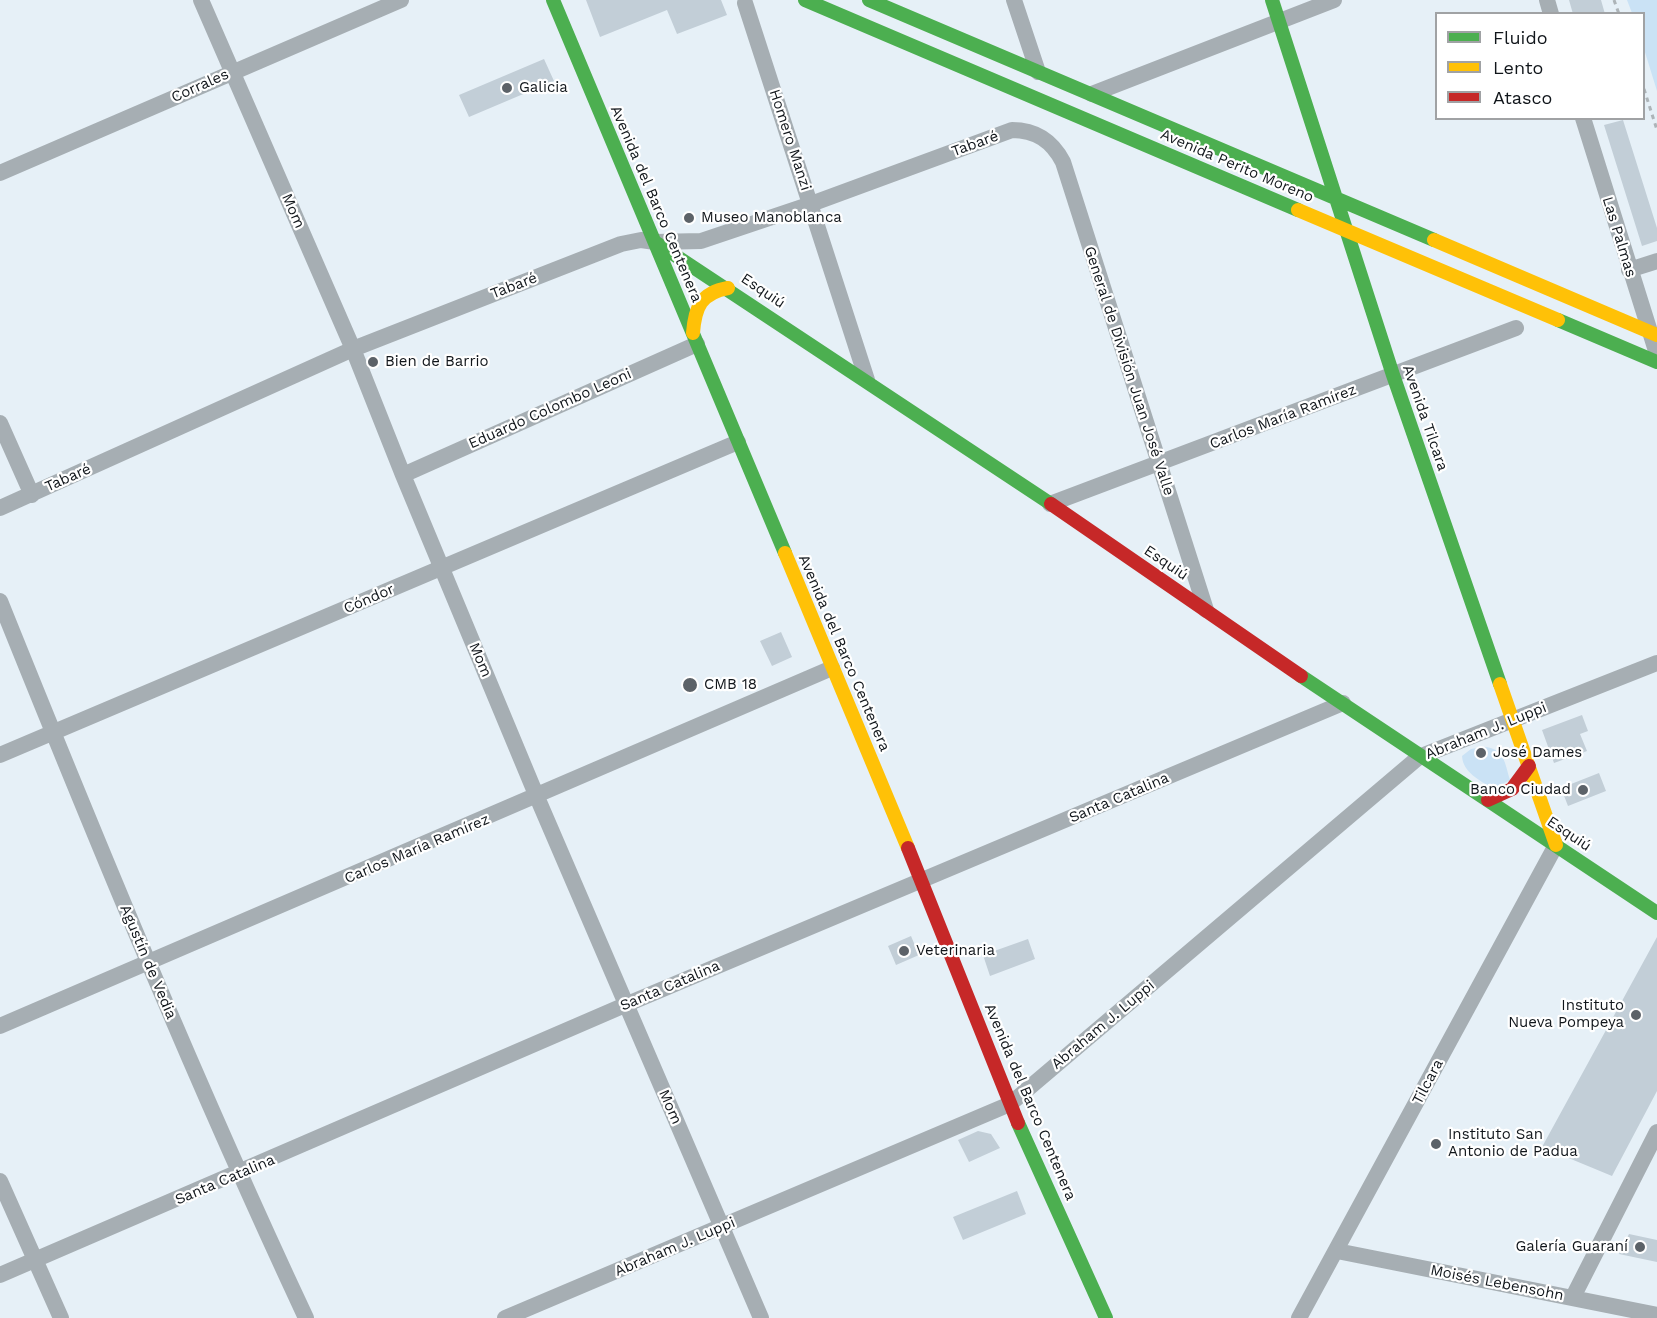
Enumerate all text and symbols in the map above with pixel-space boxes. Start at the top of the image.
legend [1435,12,1645,120]
text: Fluido [1493,27,1547,48]
text: Lento [1493,57,1543,78]
street label: Corrales [168,65,232,107]
place label: Galicia [519,79,568,97]
marker: Galicia [500,81,514,95]
street label: Homero Manzi [765,87,815,193]
text: Atasco [1493,87,1552,108]
street label: Avenida del Barco Centenera [606,103,706,305]
street label: Avenida Perito Moreno [1158,126,1316,206]
street label: Tabaré [949,127,1001,161]
street label: Mom [277,191,309,231]
street label: Las Palmas [1598,194,1640,280]
place label: Museo Manoblanca [701,209,842,227]
marker: Museo Manoblanca [682,211,696,225]
street label: General de División Juan José Valle [1080,244,1178,498]
street label: Tabaré [488,269,540,303]
street label: Esquiú [737,270,789,312]
place label: Bien de Barrio [385,353,489,371]
marker: Bien de Barrio [366,355,380,369]
street label: Avenida Tilcara [1398,363,1452,473]
street label: Eduardo Colombo Leoni [466,365,634,453]
street label: Carlos María Ramírez [1207,381,1359,453]
street label: Tabaré [42,460,94,496]
street label: Esquiú [1140,542,1192,584]
street label: Avenida del Barco Centenera [794,552,894,754]
street label: Cóndor [341,580,397,618]
street label: Mom [465,640,495,680]
marker: CMB 18 [681,676,699,694]
place label: CMB 18 [704,676,757,694]
street label: Abraham J. Luppi [1423,698,1549,764]
place label: José Dames [1493,744,1582,762]
marker: José Dames [1474,746,1488,760]
street label: Santa Catalina [1066,769,1172,827]
place label: Banco Ciudad [1470,781,1571,799]
marker: Banco Ciudad [1576,783,1590,797]
street label: Carlos María Ramírez [342,810,492,888]
street label: Esquiú [1543,813,1595,855]
street label: Agustín de Vedia [116,902,180,1022]
place label: Veterinaria [916,942,995,960]
marker: Veterinaria [897,944,911,958]
street label: Santa Catalina [617,957,723,1015]
street label: Abraham J. Luppi [1048,977,1158,1073]
place label: Instituto Nueva Pompeya [1508,997,1624,1032]
street label: Avenida del Barco Centenera [980,1001,1080,1203]
marker: Instituto Nueva Pompeya [1629,1008,1643,1022]
street label: Tilcara [1409,1056,1447,1108]
street label: Mom [654,1087,686,1127]
place label: Instituto San Antonio de Padua [1448,1126,1578,1161]
marker: Instituto San Antonio de Padua [1429,1137,1443,1151]
street label: Santa Catalina [172,1151,278,1209]
street label: Abraham J. Luppi [612,1214,738,1280]
place label: Galería Guaraní [1515,1238,1628,1256]
marker: Galería Guaraní [1633,1240,1647,1254]
street label: Moisés Lebensohn [1429,1261,1565,1305]

